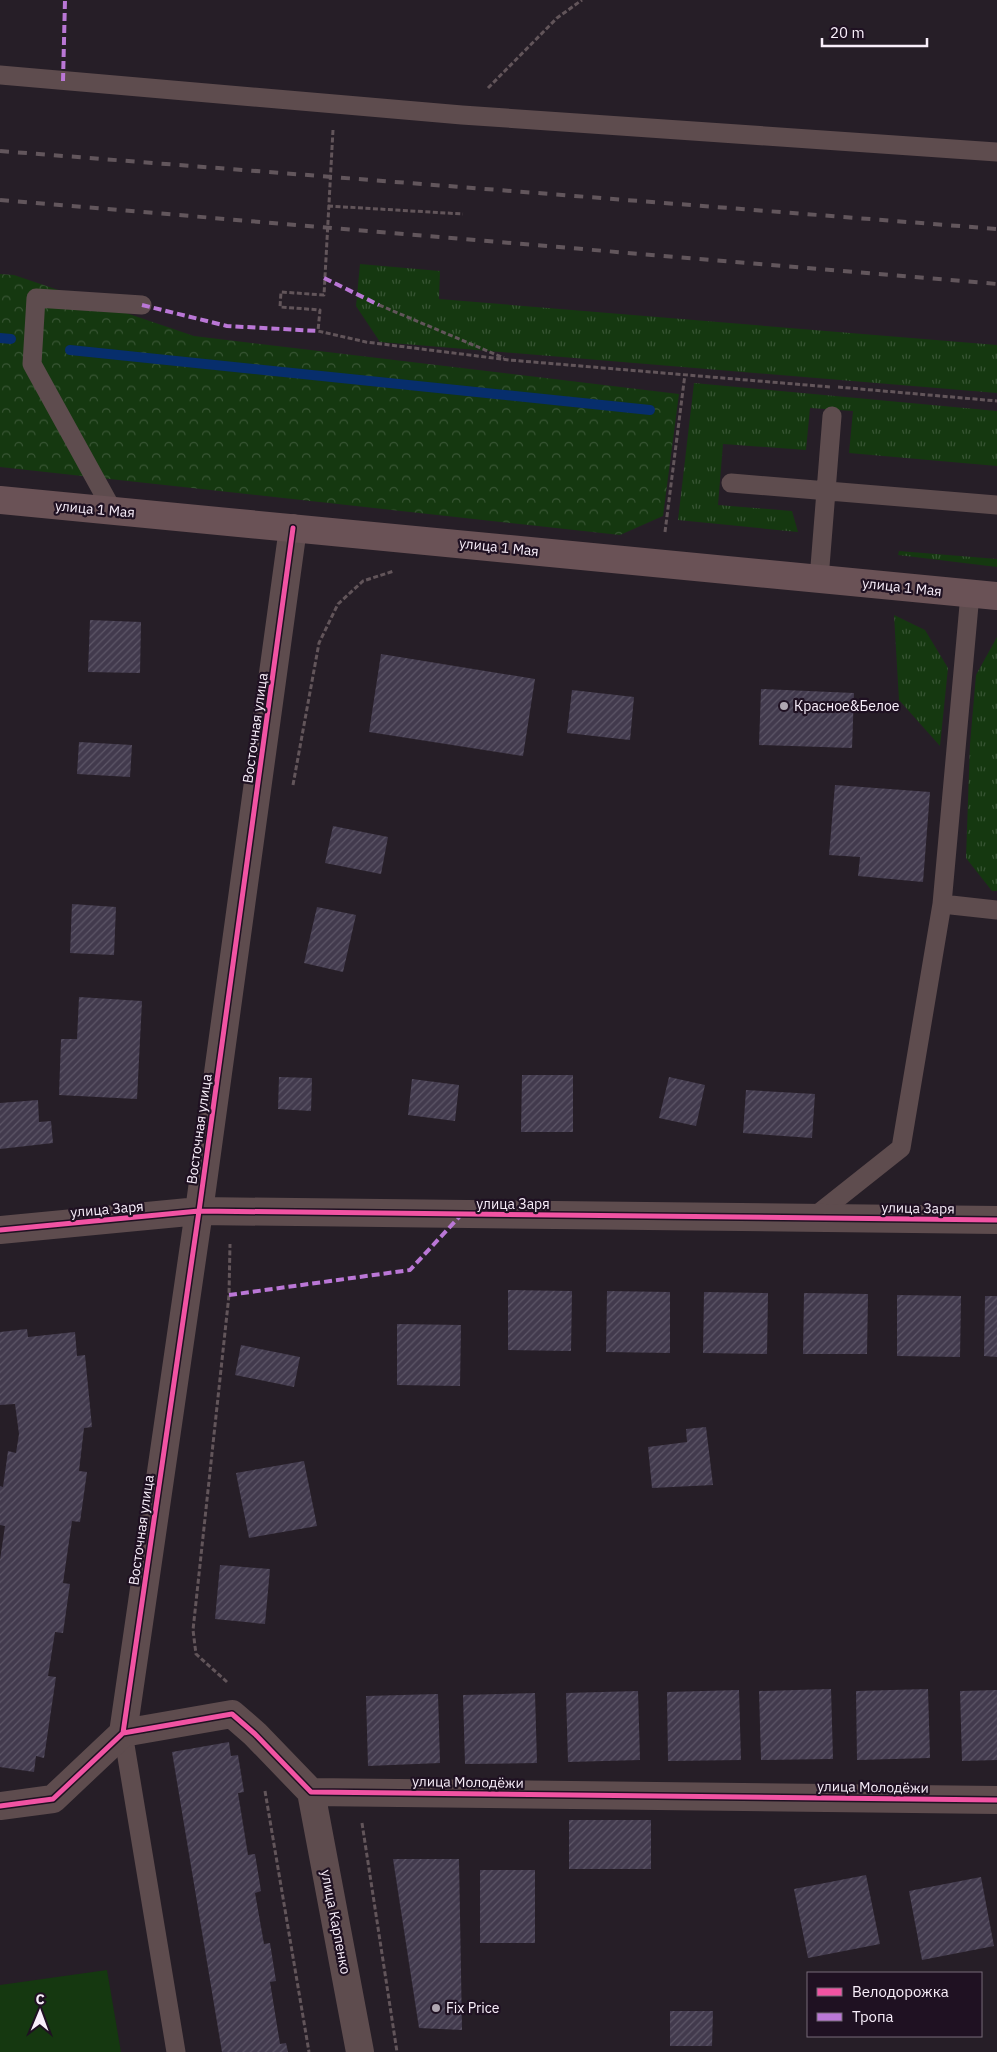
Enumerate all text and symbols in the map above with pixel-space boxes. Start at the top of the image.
scale bar [822,15,927,47]
text: 20 m [830,23,865,42]
street label: улица 1 Мая [54,497,136,521]
street label: улица 1 Мая [458,534,540,560]
street label: улица 1 Мая [861,574,943,600]
street label: Восточная улица [238,671,272,784]
place label: Красное&Белое [794,697,900,715]
marker: Красное&Белое [778,700,790,712]
street label: Восточная улица [182,1072,216,1185]
street label: улица Заря [476,1195,550,1213]
street label: улица Заря [70,1197,144,1221]
street label: улица Заря [881,1198,955,1218]
street label: Восточная улица [124,1473,158,1586]
street label: улица Молодёжи [412,1772,524,1792]
street label: улица Молодёжи [817,1777,929,1797]
street label: улица Карпенко [317,1868,355,1976]
legend [807,1972,982,2037]
text: Велодорожка [852,1982,949,2001]
north arrow [15,1987,65,2037]
text: С [36,1990,45,2008]
place label: Fix Price [446,1999,500,2017]
marker: Fix Price [430,2002,442,2014]
text: Тропа [852,2007,894,2026]

